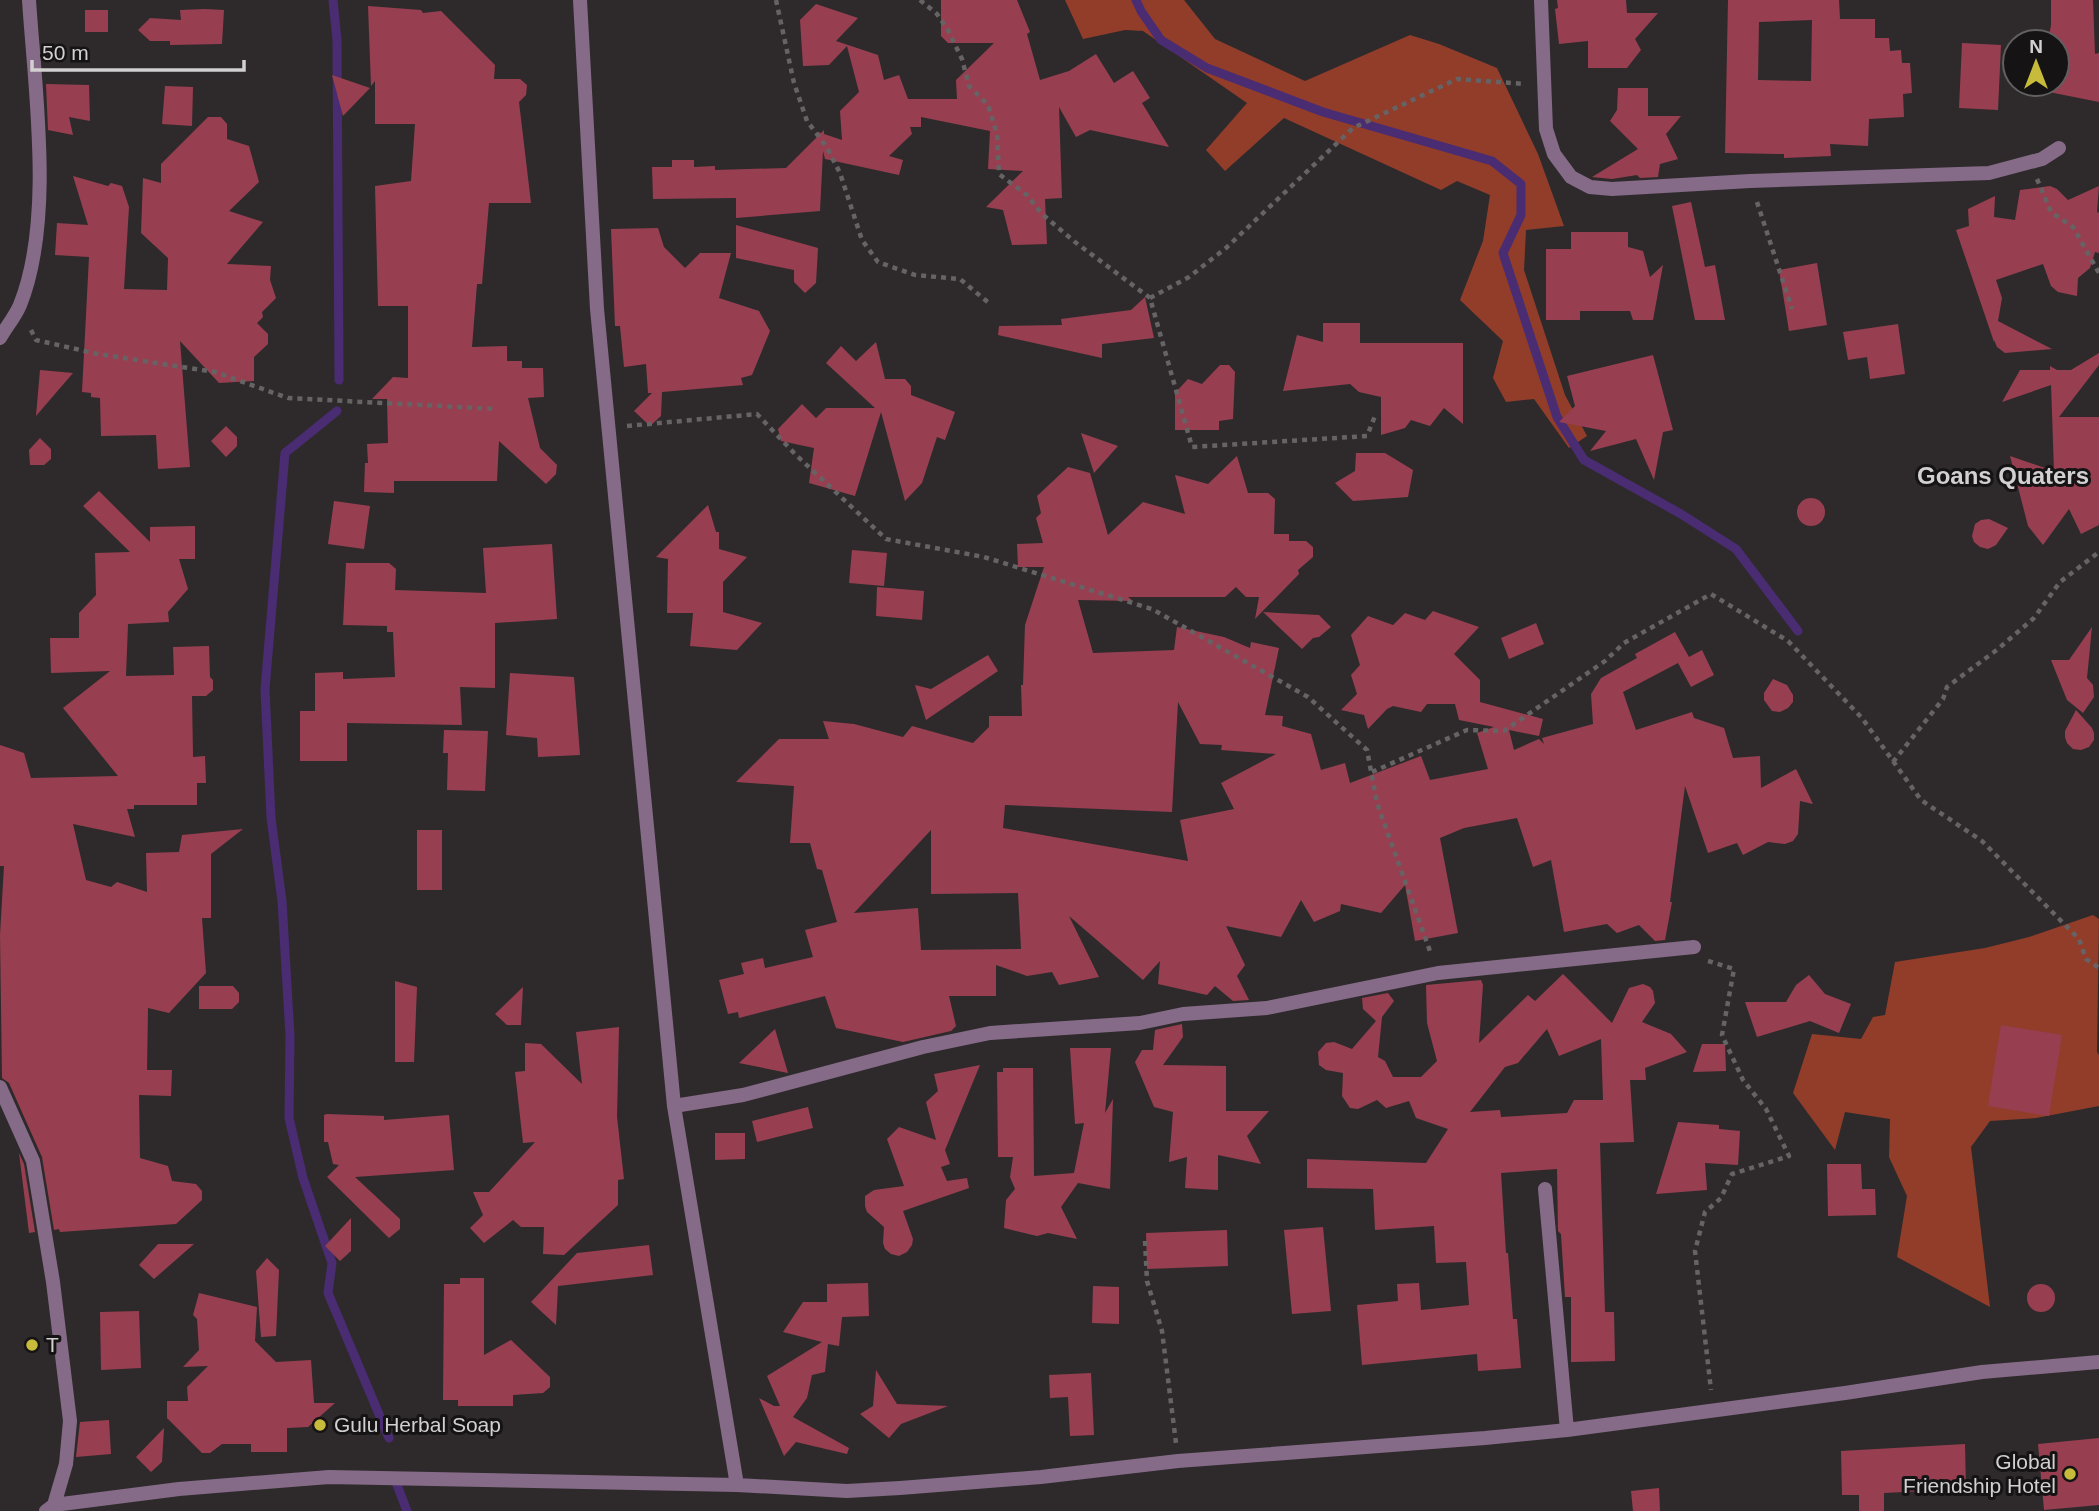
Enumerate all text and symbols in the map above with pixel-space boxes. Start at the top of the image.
scale bar [32,28,243,72]
north arrow [2001,28,2071,98]
text: N [2029,36,2043,57]
text: 50 m [42,41,89,64]
district label: Goans Quaters [1917,462,2089,489]
place label: T [46,1333,59,1356]
marker: T [24,1337,40,1353]
place label: Gulu Herbal Soap [334,1413,501,1436]
marker: Gulu Herbal Soap [312,1417,328,1433]
place label: Global Friendship Hotel [1903,1450,2056,1497]
marker: Global Friendship Hotel [2062,1466,2078,1482]

